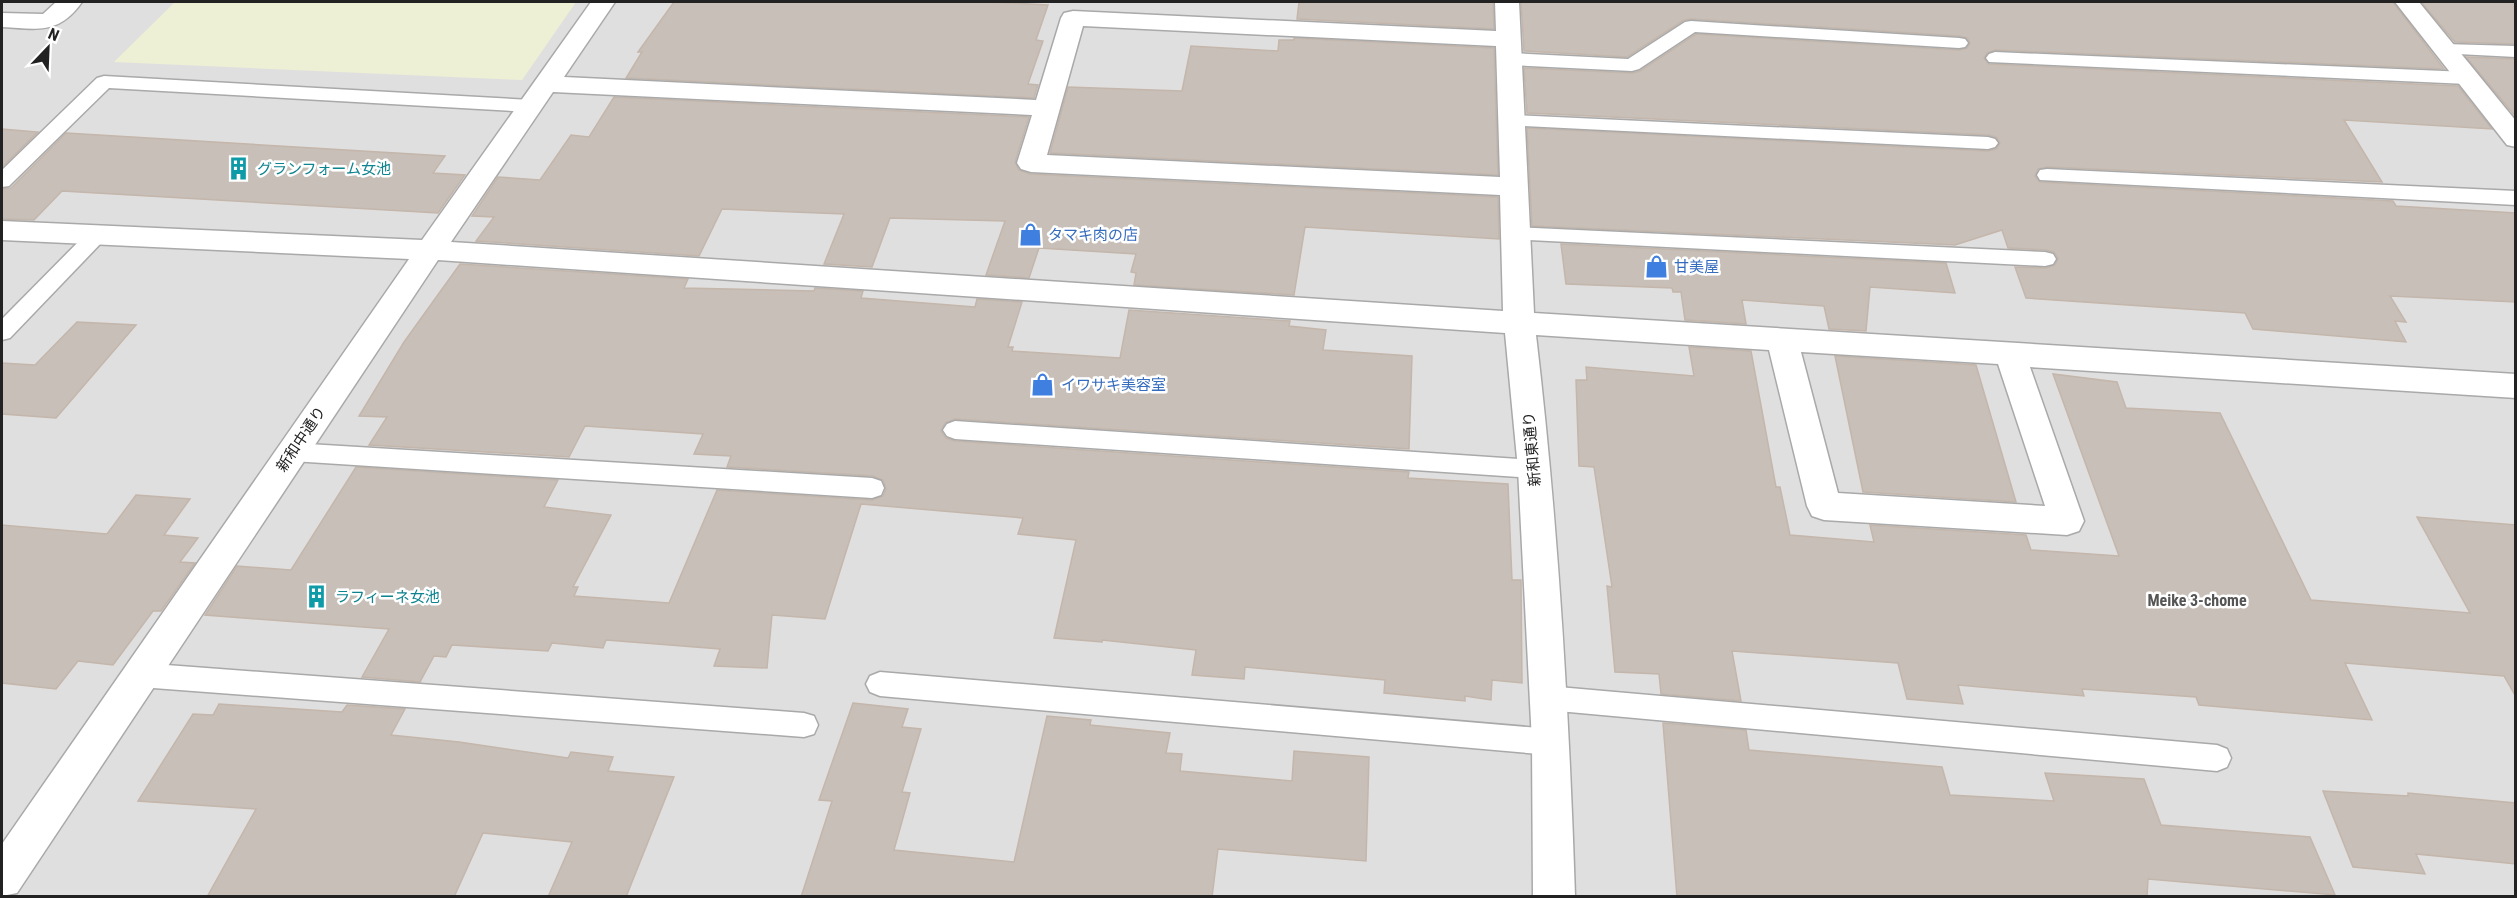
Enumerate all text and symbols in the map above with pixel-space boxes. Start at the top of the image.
north arrow [18,18,78,78]
text: N [45,24,62,45]
building icon: グランフォーム女池 [226,156,252,182]
place label: グランフォーム女池 [257,160,391,178]
shop icon: タマキ肉の店 [1017,222,1043,248]
place label: タマキ肉の店 [1048,226,1138,244]
shop icon: 甘美屋 [1643,254,1669,280]
place label: 甘美屋 [1674,258,1719,276]
shop icon: イワサキ美容室 [1030,372,1056,398]
place label: イワサキ美容室 [1061,376,1166,394]
street label: 新和中通り [273,403,329,475]
street label: 新和東通り [1520,411,1544,487]
building icon: ラフィーネ女池 [304,584,330,610]
place label: ラフィーネ女池 [335,588,440,606]
district label: Meike 3-chome [2147,591,2247,610]

